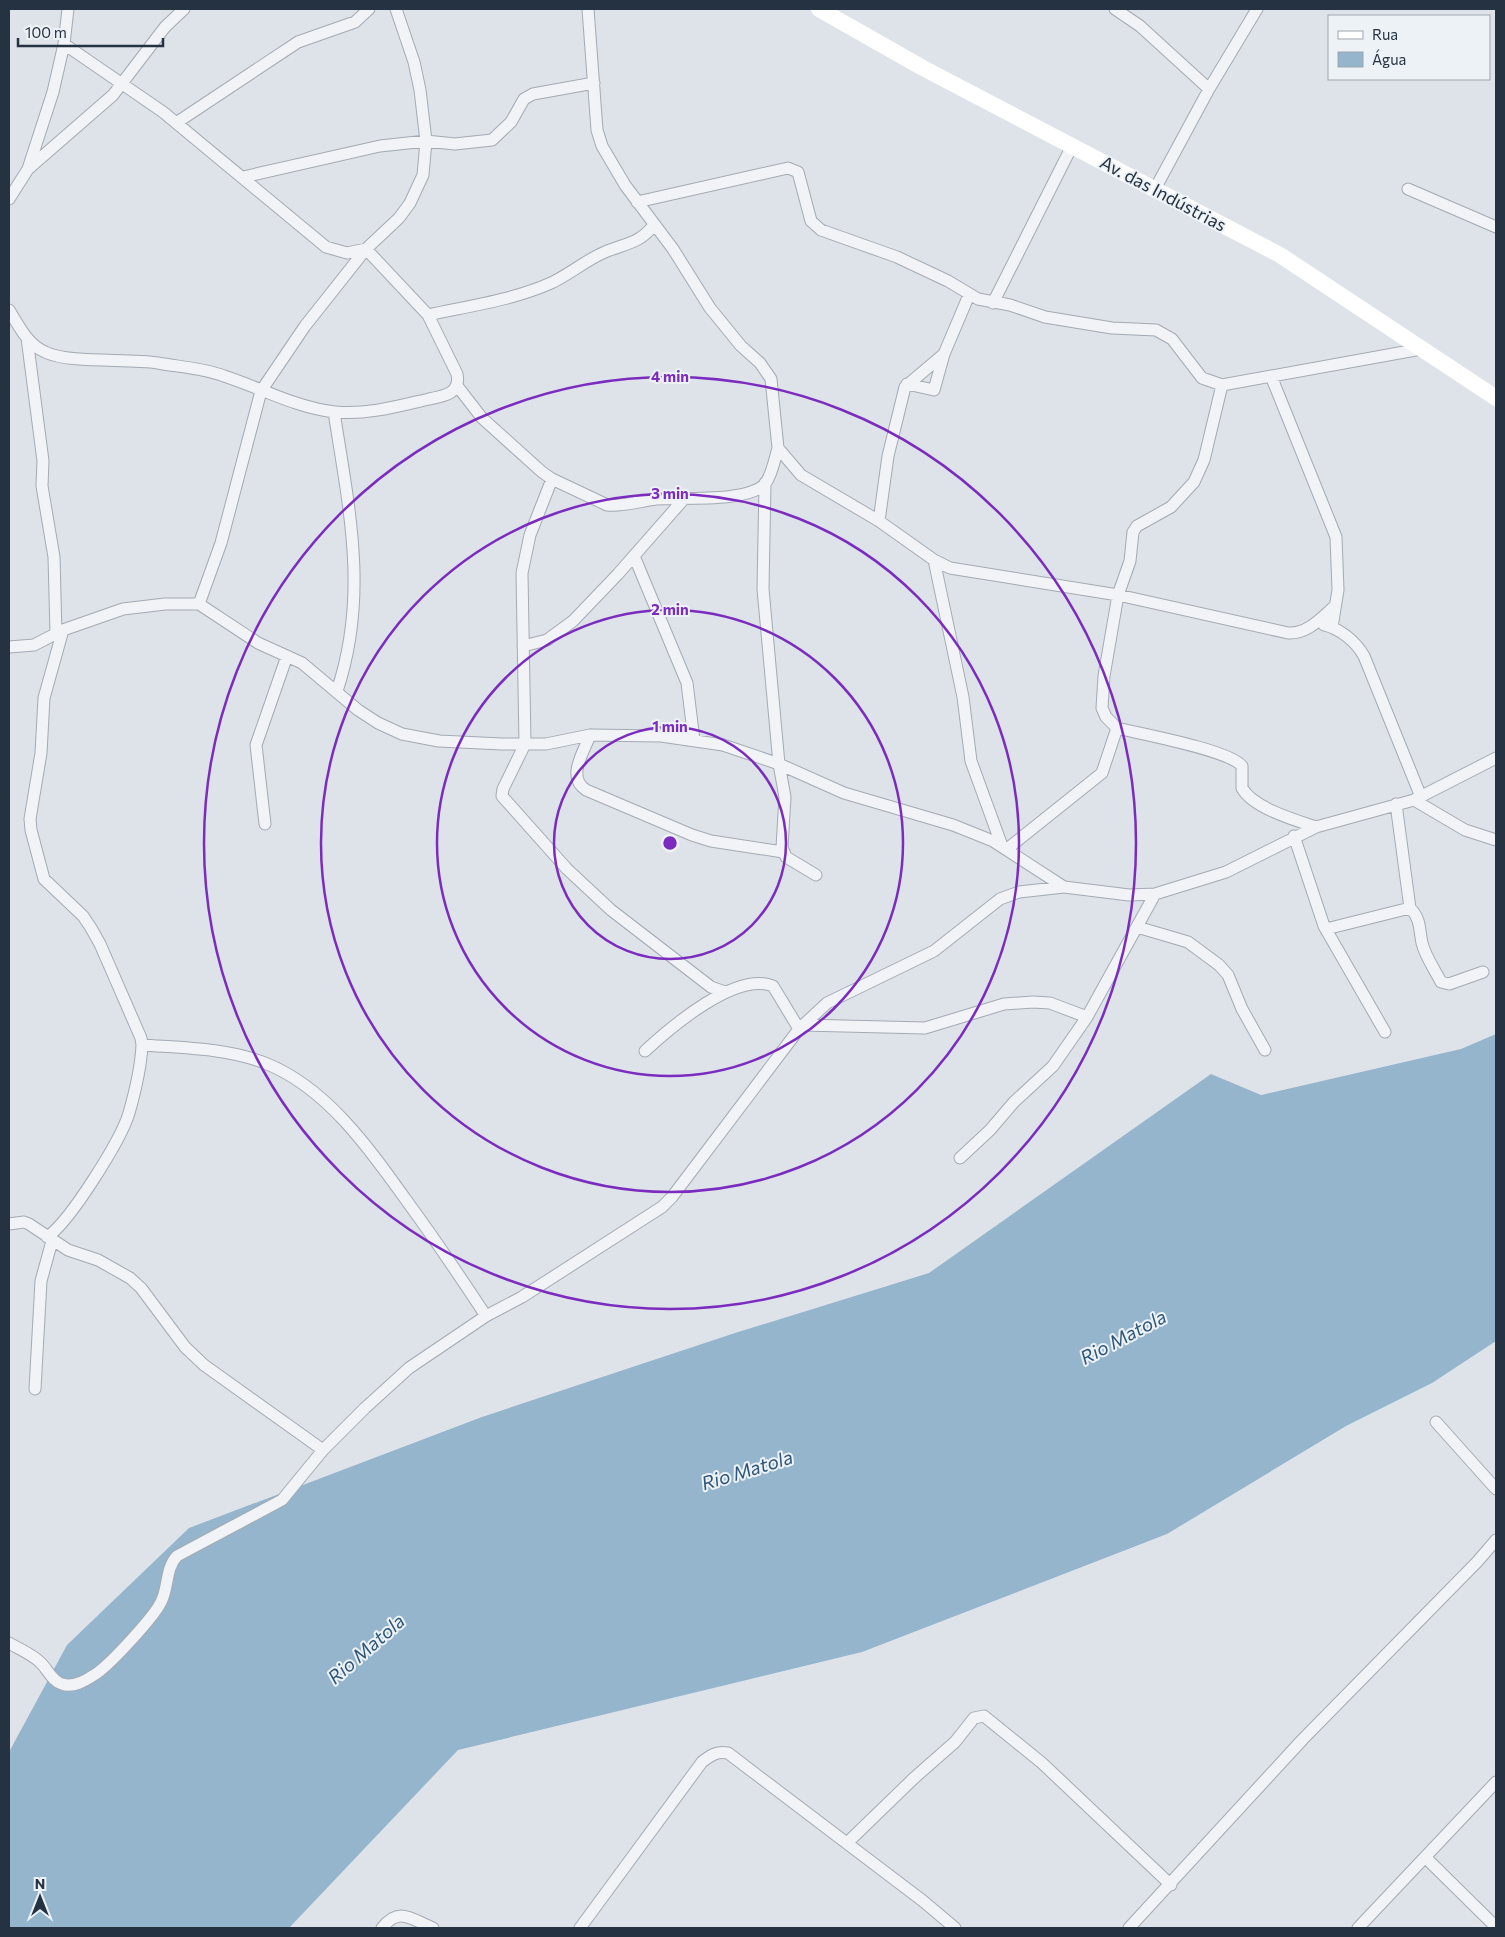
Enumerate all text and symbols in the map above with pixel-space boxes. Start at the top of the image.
scale bar [18,15,162,47]
legend [1328,15,1490,80]
text: 100 m [25,23,67,41]
text: Rua [1372,25,1398,43]
text: Água [1372,49,1406,68]
street label: Av. das Indústrias [1097,151,1230,236]
text: 4 min [651,367,689,385]
text: 3 min [651,484,689,502]
text: 2 min [651,600,689,618]
text: 1 min [652,717,688,735]
centre of rings [661,834,679,852]
water label: Rio Matola [1076,1304,1170,1369]
water label: Rio Matola [698,1445,795,1494]
water label: Rio Matola [323,1609,409,1688]
north arrow [15,1872,65,1922]
text: N [35,1875,45,1892]

